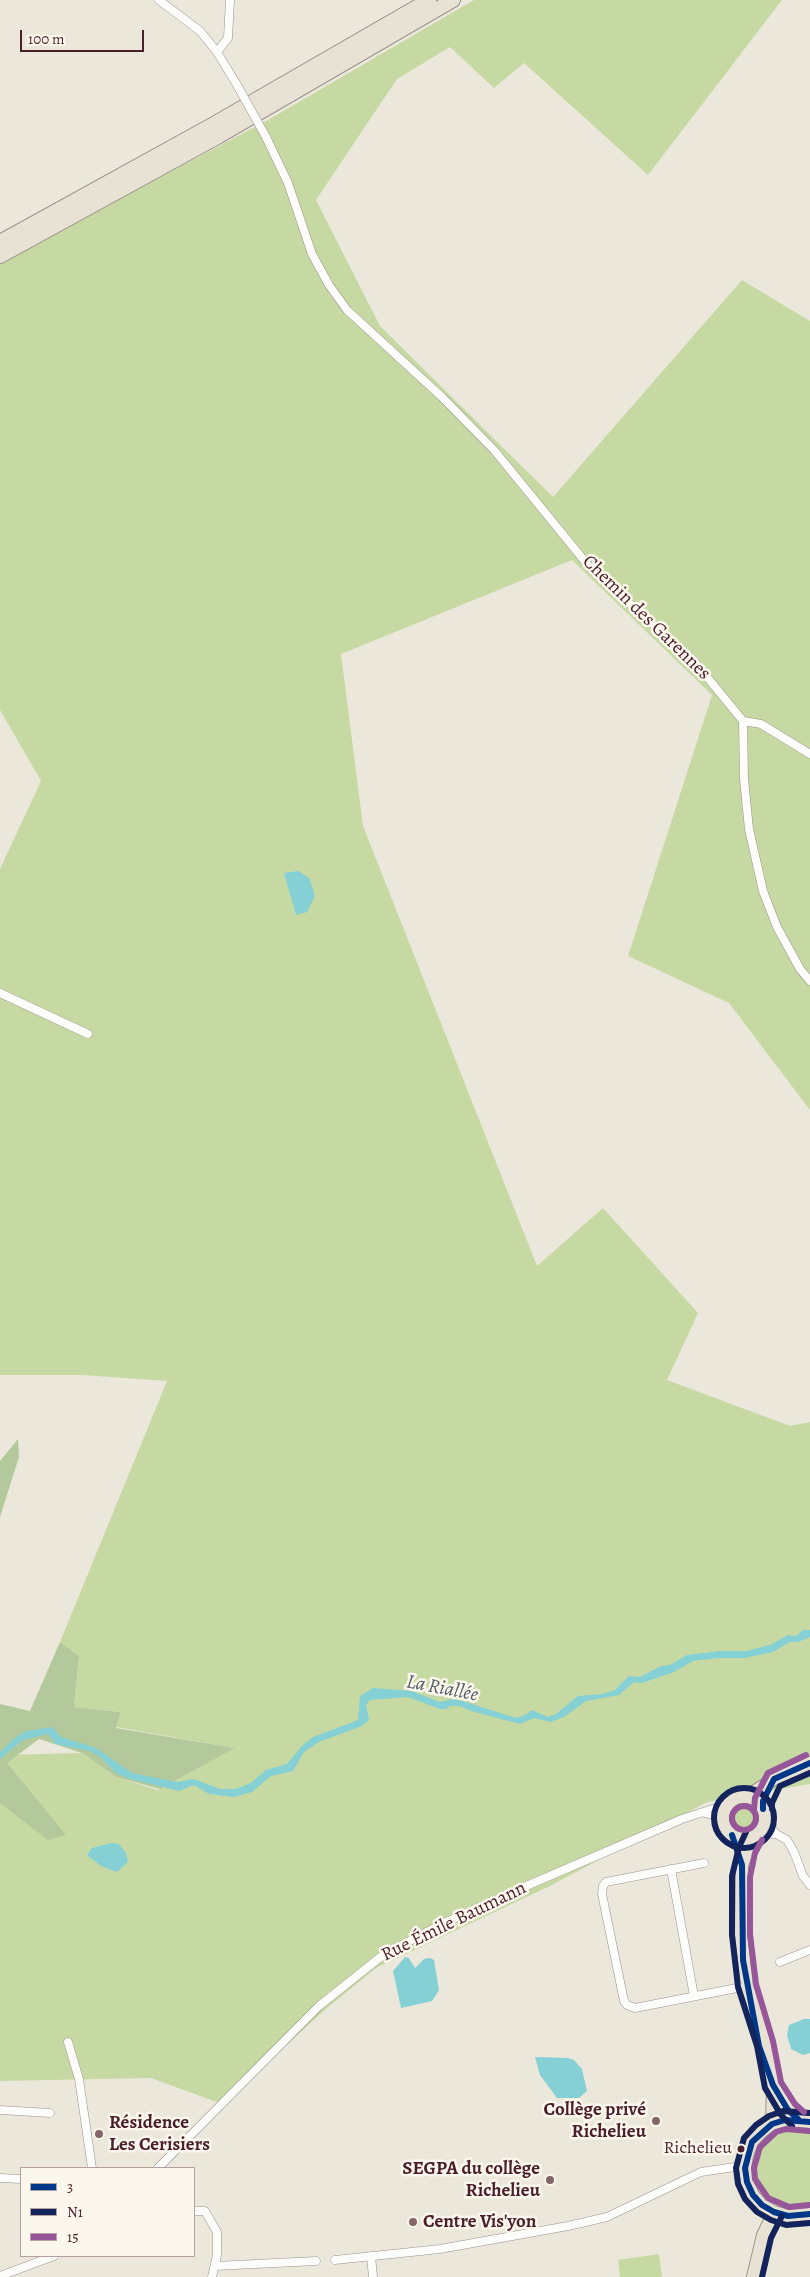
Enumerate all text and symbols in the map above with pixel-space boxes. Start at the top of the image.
scale bar [22,20,146,52]
text: 100 m [28,29,65,49]
street label: Chemin des Garennes [577,551,715,685]
water label: La Riallée [404,1670,480,1708]
street label: Rue Émile Baumann [378,1877,530,1967]
place label: Collège privé Richelieu [544,2099,646,2143]
place label: Résidence Les Cerisiers [109,2112,210,2156]
marker: Collège privé Richelieu [650,2115,662,2127]
marker: Résidence Les Cerisiers [93,2128,105,2140]
place label: Richelieu [664,2138,732,2160]
marker: Richelieu [736,2144,746,2154]
place label: SEGPA du collège Richelieu [402,2158,540,2202]
legend [20,2167,195,2257]
marker: SEGPA du collège Richelieu [544,2174,556,2186]
text: 3 [67,2177,73,2197]
text: N1 [67,2202,83,2222]
place label: Centre Vis'yon [423,2211,536,2233]
marker: Centre Vis'yon [407,2216,419,2228]
text: 15 [67,2227,79,2247]

